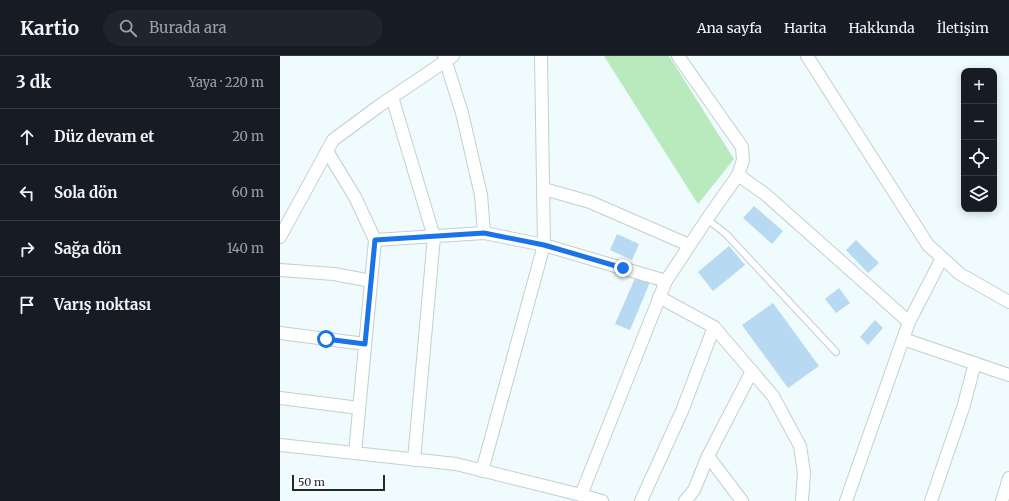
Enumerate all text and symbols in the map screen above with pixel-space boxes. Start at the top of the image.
search box [103,10,383,46]
text: Kartio [20,16,79,40]
icon: search [117,17,139,39]
text: Burada ara [149,18,227,37]
text: Ana sayfa [697,19,762,37]
text: Harita [784,19,826,37]
text: Hakkında [848,19,915,37]
text: İletişim [937,19,989,37]
map controls [961,68,997,212]
button: + [961,68,997,104]
text: 3 dk [16,71,51,93]
text: Yaya · 220 m [188,74,264,91]
button: − [961,104,997,140]
icon: ahead [16,126,38,148]
text: Düz devam et [54,127,154,146]
text: 20 m [232,128,264,145]
button: locate [961,140,997,176]
button: layers [961,176,997,212]
icon: left [16,182,38,204]
text: Sola dön [54,183,117,202]
text: 60 m [232,184,264,201]
icon: right [16,238,38,260]
text: Sağa dön [54,239,121,258]
text: 140 m [227,240,264,257]
route end [614,259,632,277]
icon: arrive [16,294,38,316]
text: Varış noktası [54,295,151,314]
route start [317,330,335,348]
scale bar [292,473,385,492]
text: 50 m [298,475,325,489]

